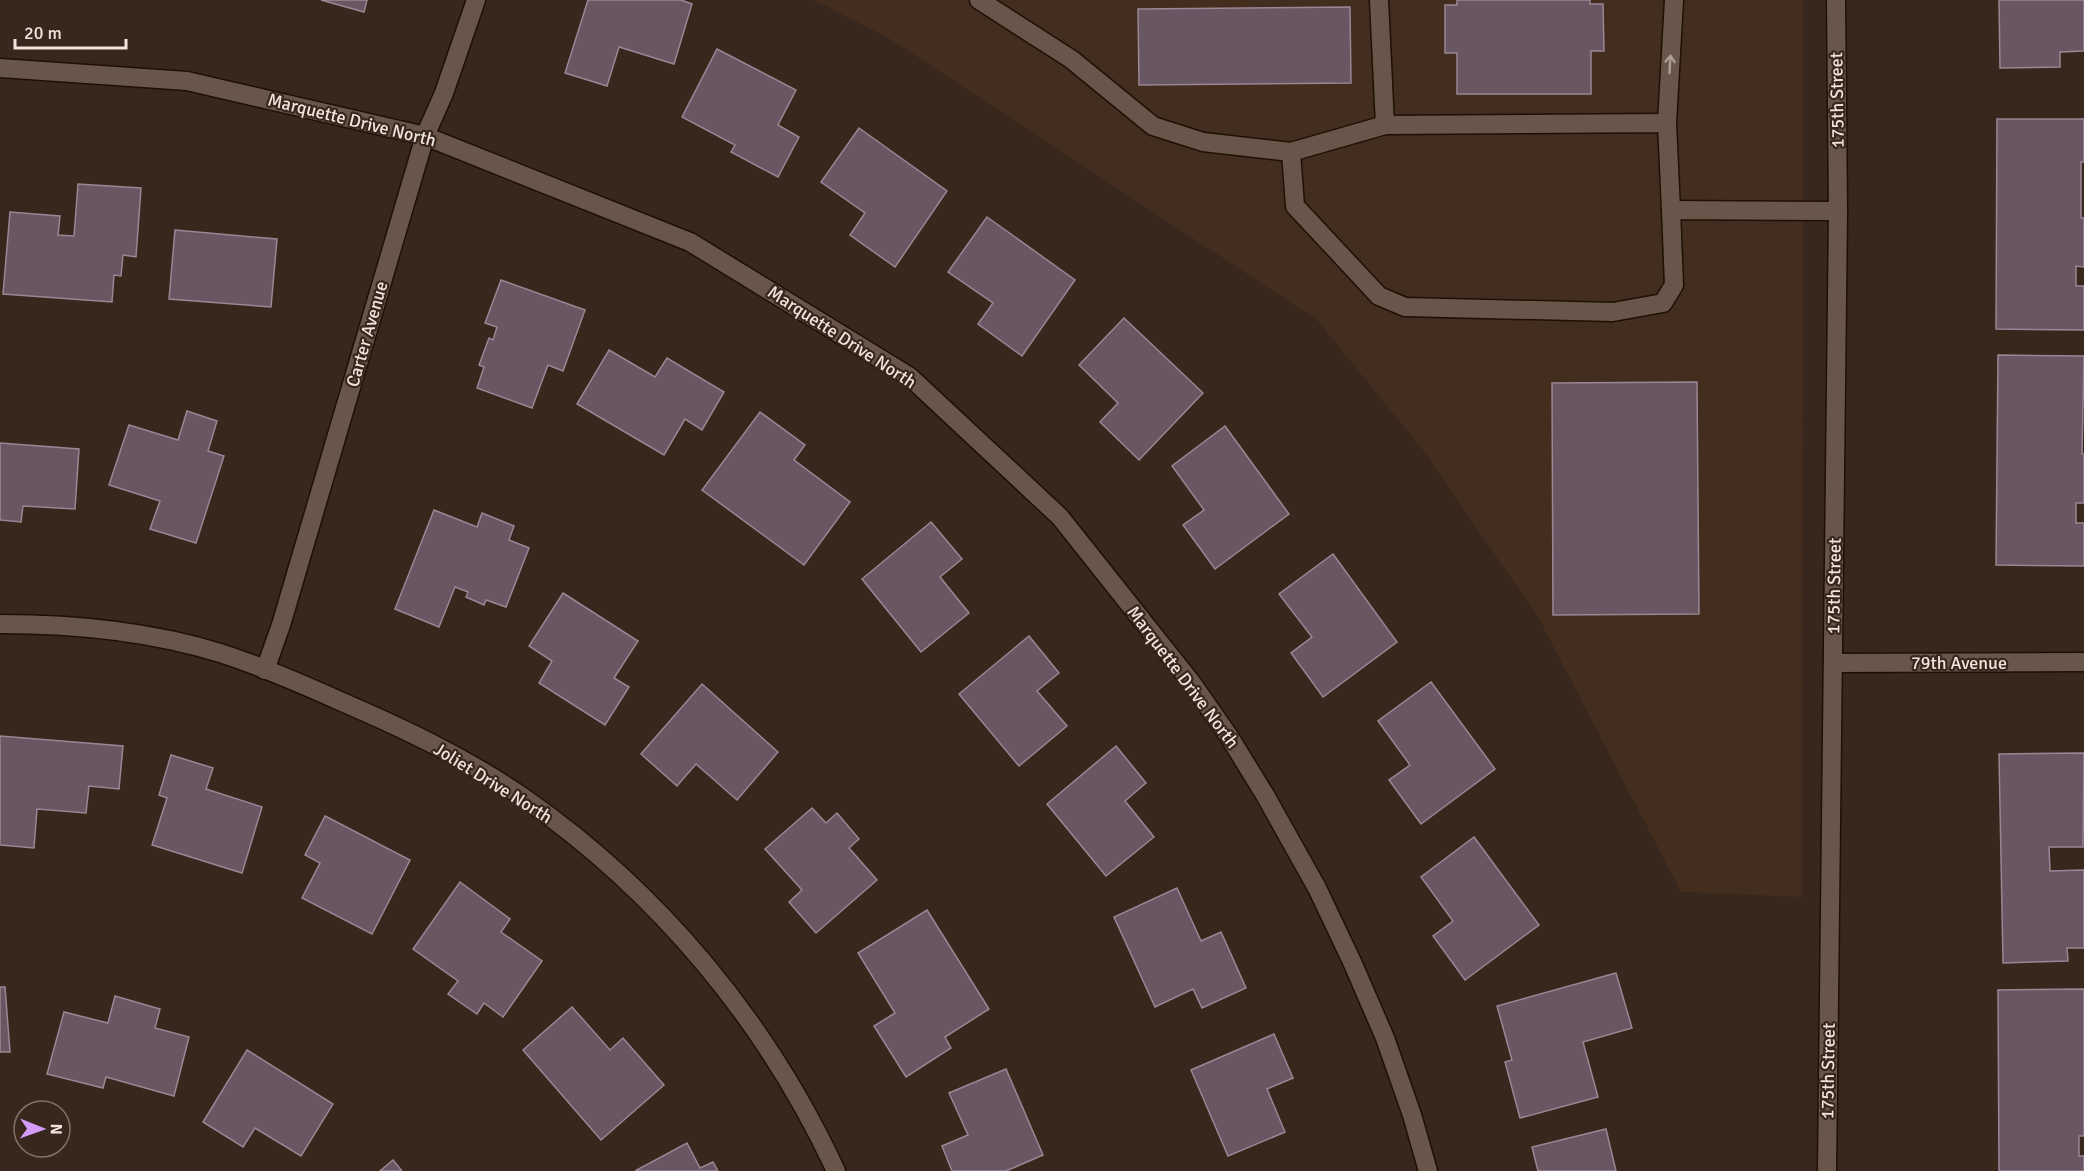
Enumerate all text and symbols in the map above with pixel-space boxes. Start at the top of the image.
scale bar [15,12,126,50]
text: 20 m [24,22,62,44]
street label: 175th Street [1825,52,1849,148]
one-way arrow [1665,55,1676,75]
street label: Marquette Drive North [266,88,438,152]
street label: Carter Avenue [341,279,393,389]
street label: Marquette Drive North [764,281,920,393]
street label: 175th Street [1822,538,1846,634]
street label: Marquette Drive North [1122,601,1244,753]
street label: 79th Avenue [1911,652,2007,674]
street label: Joliet Drive North [430,738,556,828]
street label: 175th Street [1816,1023,1840,1119]
north arrow [12,1099,72,1159]
text: N [46,1124,66,1135]

